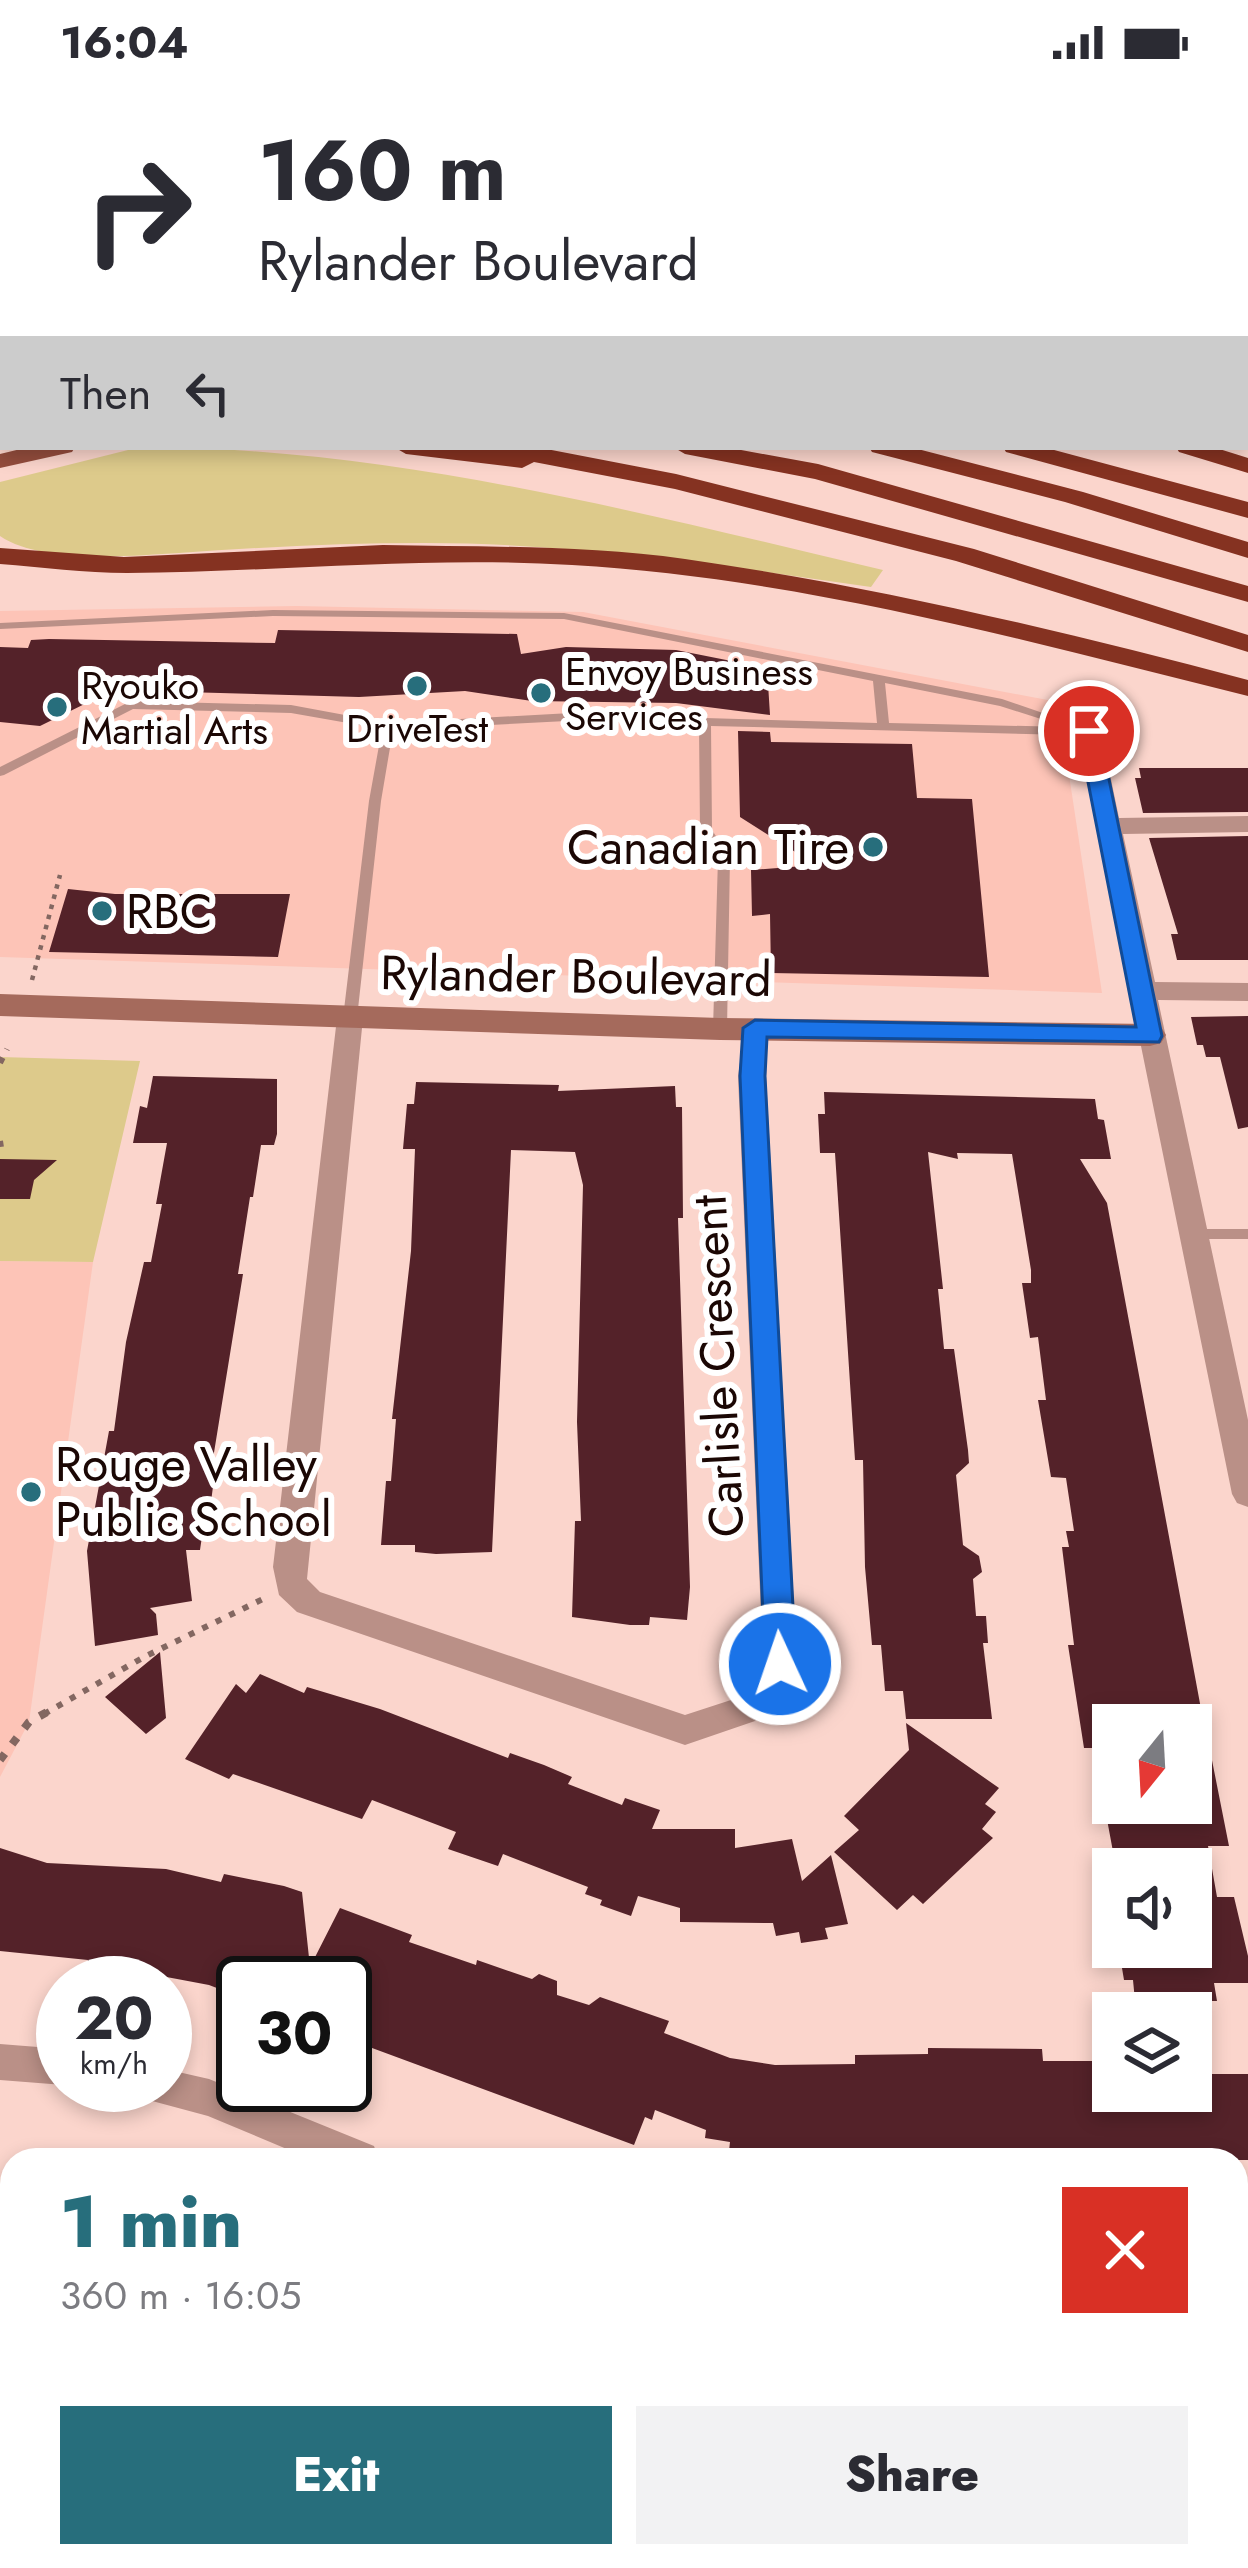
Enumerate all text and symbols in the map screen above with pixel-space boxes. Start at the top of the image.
text: 16:04 [60,10,189,75]
text: 160 m [258,110,507,232]
icon: right [60,132,216,288]
text: Rylander Boulevard [258,222,698,300]
icon: left [175,360,241,426]
text: Then [60,361,151,426]
place label: Envoy Business Services [565,643,813,745]
place label: Ryouko Martial Arts [81,657,268,759]
marker: DriveTest [404,673,430,699]
marker: Envoy Business Services [528,680,554,706]
pin [1038,680,1140,782]
marker: Ryouko Martial Arts [44,694,70,720]
icon: arrive [1056,698,1122,764]
place label: DriveTest [346,700,489,757]
place label: Canadian Tire [567,813,849,882]
marker: Canadian Tire [860,834,886,860]
place label: RBC [126,877,213,946]
marker: RBC [89,898,115,924]
street label: Rylander Boulevard [380,938,772,1014]
street label: Carlisle Crescent [675,1193,761,1539]
place label: Rouge Valley Public School [55,1430,332,1554]
marker: Rouge Valley Public School [18,1479,44,1505]
position arrow [717,1601,843,1727]
north arrow [1092,1704,1212,1824]
map controls [1092,1704,1212,2112]
button: sound [1092,1848,1212,1968]
speed limit sign: 30 [216,1956,372,2112]
text: 20 [74,1975,154,2062]
button: layers [1092,1992,1212,2112]
text: km/h [80,2042,148,2085]
text: 1 min [60,2170,242,2274]
button: close [1062,2187,1188,2313]
text: 360 m · 16:05 [60,2267,302,2324]
button: Exit [60,2406,612,2544]
button: Share [636,2406,1188,2544]

